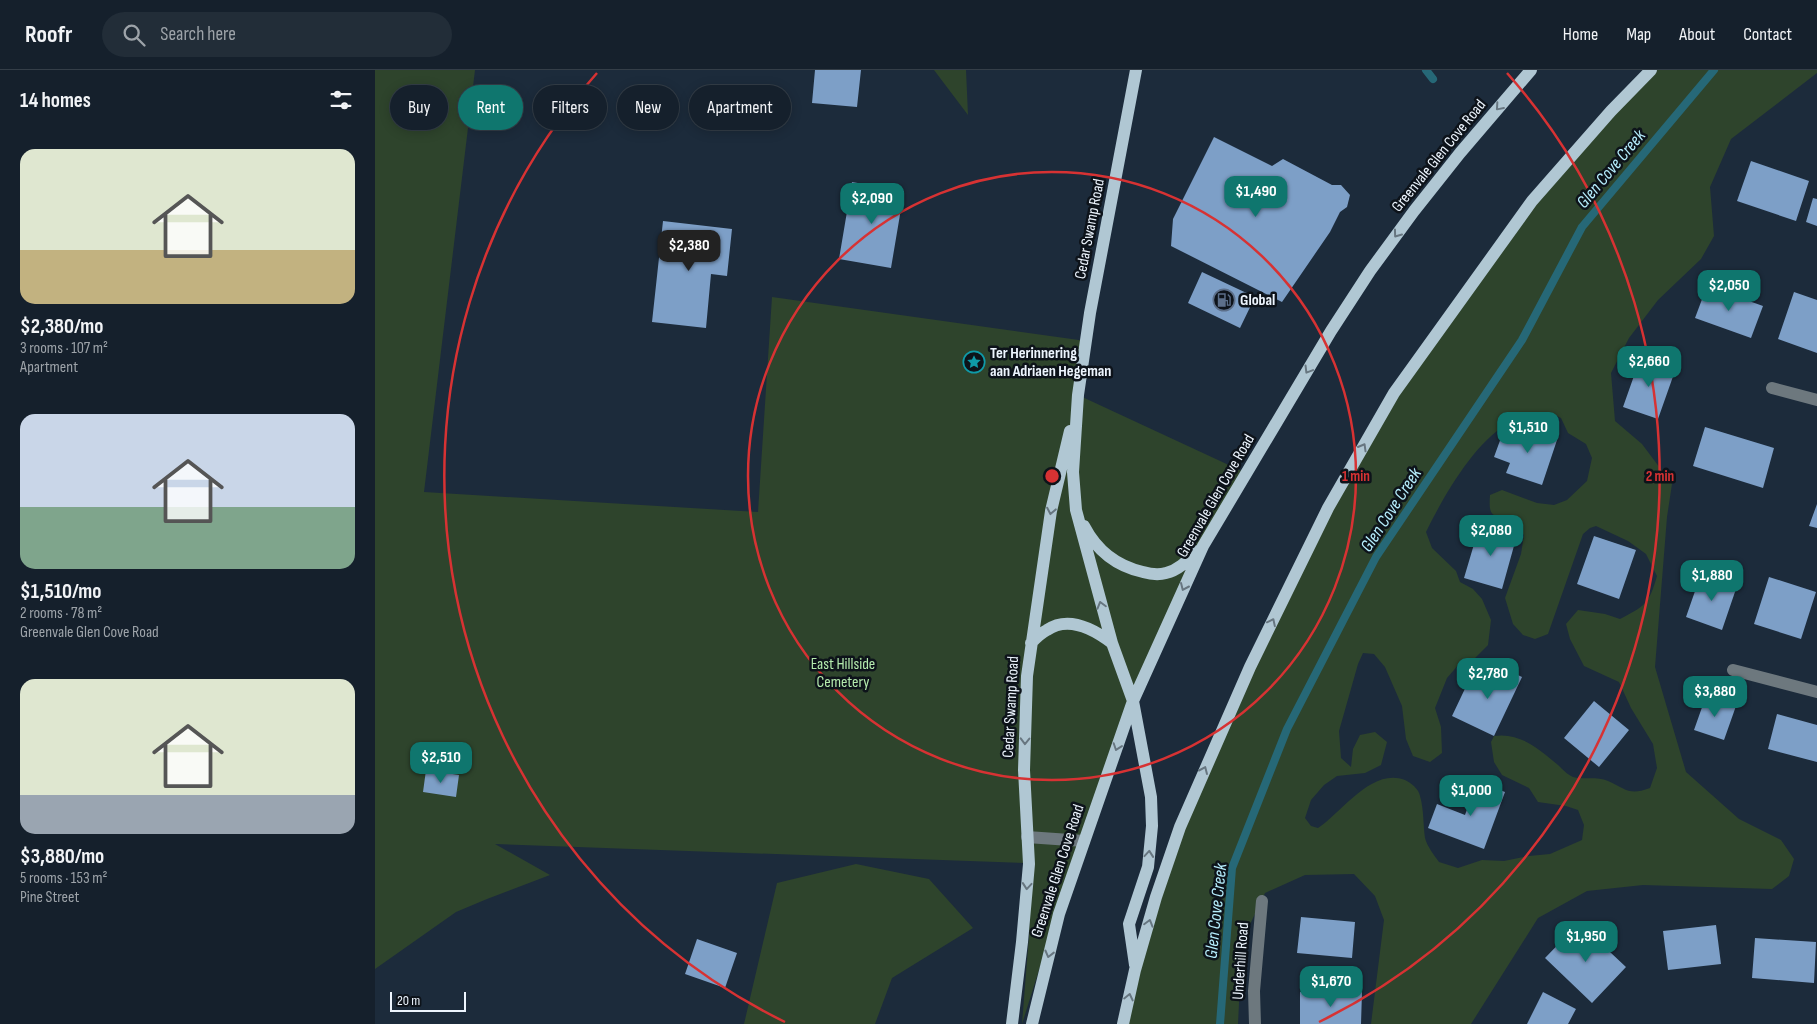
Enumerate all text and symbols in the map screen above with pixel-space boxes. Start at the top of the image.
search box [102,12,452,57]
text: Roofr [25,20,72,49]
icon: search [120,21,148,49]
text: Search here [160,23,236,46]
text: Home [1563,24,1598,45]
text: Map [1626,24,1651,45]
text: About [1679,24,1715,45]
text: Contact [1743,24,1792,45]
chip: Buy [390,85,448,130]
chip: Rent [458,85,523,130]
chip: Filters [533,85,607,130]
chip: New [617,85,679,130]
chip: Apartment [689,85,791,130]
icon: filters [327,86,355,114]
text: 14 homes [20,88,91,113]
street label: Greenvale Glen Cove Road [1388,96,1490,216]
one-way arrow [1496,101,1505,110]
water label: Glen Cove Creek [1572,125,1651,212]
pin: $1,490 [1215,176,1297,218]
street label: Cedar Swamp Road [1071,177,1109,281]
icon: home [143,181,233,271]
pin: $2,090 [831,182,913,225]
text: $1,490 [1235,182,1277,201]
text: $2,090 [851,189,893,208]
one-way arrow [1395,228,1403,237]
pin: $2,380 [648,230,730,272]
text: $2,380 [668,236,710,255]
pin: $2,050 [1688,270,1770,312]
text: $2,050 [1708,276,1750,295]
fuel station icon: Global [1212,288,1236,312]
place label: Global [1240,291,1275,310]
text: $2,380/mo [20,314,103,339]
text: 3 rooms · 107 m² [20,339,108,358]
place label: Ter Herinnering aan Adriaen Hegeman [990,344,1111,381]
pin: $2,660 [1608,346,1690,388]
place icon: Ter Herinnering aan Adriaen Hegeman [962,350,986,374]
text: $2,660 [1628,352,1670,371]
text: Apartment [20,358,78,377]
one-way arrow [1305,364,1315,373]
pin: $1,510 [1487,412,1569,454]
text: $1,510 [1508,418,1548,437]
street label: Greenvale Glen Cove Road [1173,431,1259,561]
one-way arrow [1357,444,1367,453]
icon: home [143,446,233,536]
water label: Glen Cove Creek [1356,463,1427,556]
centre of rings [1043,467,1061,485]
text: 1 min [1342,467,1370,486]
text: 2 min [1646,467,1674,486]
one-way arrow [1047,506,1057,515]
pin: $2,080 [1450,514,1532,557]
text: $2,080 [1470,521,1512,540]
pin: $1,880 [1671,560,1753,602]
text: $1,880 [1691,566,1733,585]
text: $1,510/mo [20,579,101,604]
one-way arrow [1180,582,1191,591]
one-way arrow [1097,601,1107,610]
text: 2 rooms · 78 m² [20,604,102,623]
one-way arrow [1265,618,1276,627]
text: Greenvale Glen Cove Road [20,623,159,642]
park label: East Hillside Cemetery [811,655,875,692]
street label: Cedar Swamp Road [999,656,1023,758]
pin: $2,780 [1447,658,1529,700]
text: $2,780 [1468,664,1508,683]
pin: $3,880 [1674,676,1756,718]
text: $3,880 [1694,682,1736,701]
icon: home [143,711,233,801]
one-way arrow [1020,738,1030,745]
pin: $2,510 [400,742,482,784]
one-way arrow [1113,742,1123,751]
text: $2,510 [421,748,461,767]
one-way arrow [1198,766,1209,775]
pin: $1,000 [1430,774,1512,817]
text: $1,000 [1450,781,1492,800]
street label: Greenvale Glen Cove Road [1028,802,1088,940]
text: $3,880/mo [20,844,104,869]
one-way arrow [1144,850,1155,858]
water label: Glen Cove Creek [1201,861,1232,960]
text: 5 rooms · 153 m² [20,869,107,888]
one-way arrow [1022,882,1033,890]
text: Pine Street [20,888,79,907]
one-way arrow [1143,918,1154,927]
pin: $1,950 [1545,920,1627,963]
street label: Underhill Road [1229,922,1253,1000]
text: $1,950 [1566,927,1606,946]
one-way arrow [1044,950,1055,959]
pin: $1,670 [1290,966,1372,1008]
text: $1,670 [1311,972,1351,991]
scale bar [390,989,466,1012]
text: 20 m [397,992,420,1009]
one-way arrow [1123,992,1134,1001]

